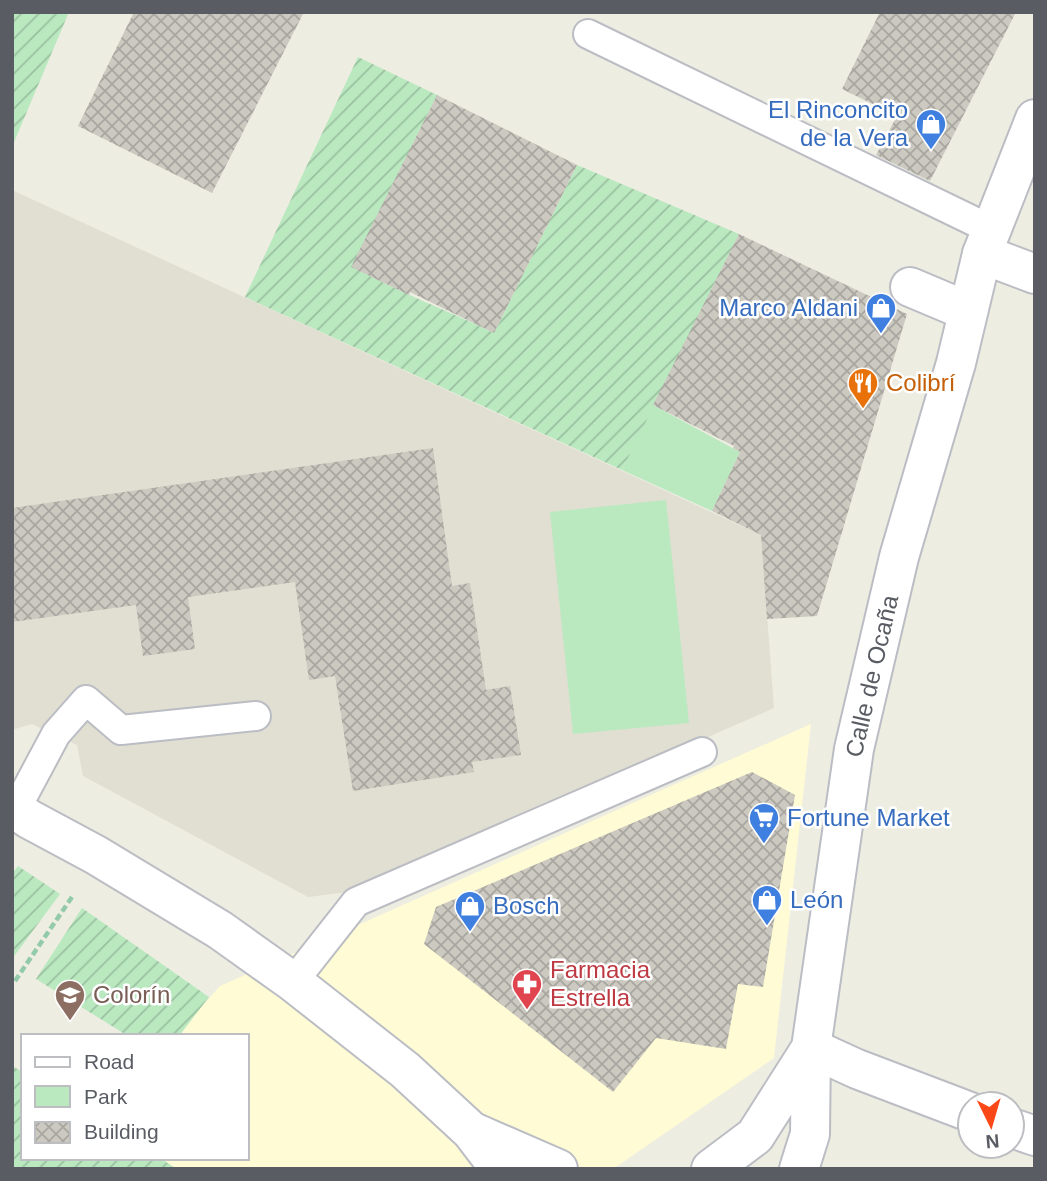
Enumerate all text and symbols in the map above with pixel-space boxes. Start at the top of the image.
place label: El Rinconcito de la Vera [768,96,909,151]
shop icon: El Rinconcito de la Vera [914,107,948,151]
shop icon: Marco Aldani [864,291,898,335]
place label: Marco Aldani [719,294,858,321]
restaurant icon: Colibrí [846,366,880,410]
place label: Colibrí [886,369,956,396]
street label: Calle de Ocaña [840,592,903,760]
supermarket icon: Fortune Market [747,801,781,845]
place label: Fortune Market [787,804,950,831]
shop icon: León [750,883,784,927]
place label: León [790,886,843,913]
shop icon: Bosch [453,889,487,933]
place label: Bosch [493,892,560,919]
place label: Farmacia Estrella [550,956,651,1011]
pharmacy icon: Farmacia Estrella [510,967,544,1011]
school or university icon: Colorín [53,978,87,1022]
place label: Colorín [93,981,170,1008]
legend [21,1034,248,1160]
text: Road [84,1050,134,1073]
text: Park [84,1085,128,1108]
north arrow [956,1090,1026,1160]
text: Building [84,1120,159,1143]
text: N [985,1130,1000,1152]

